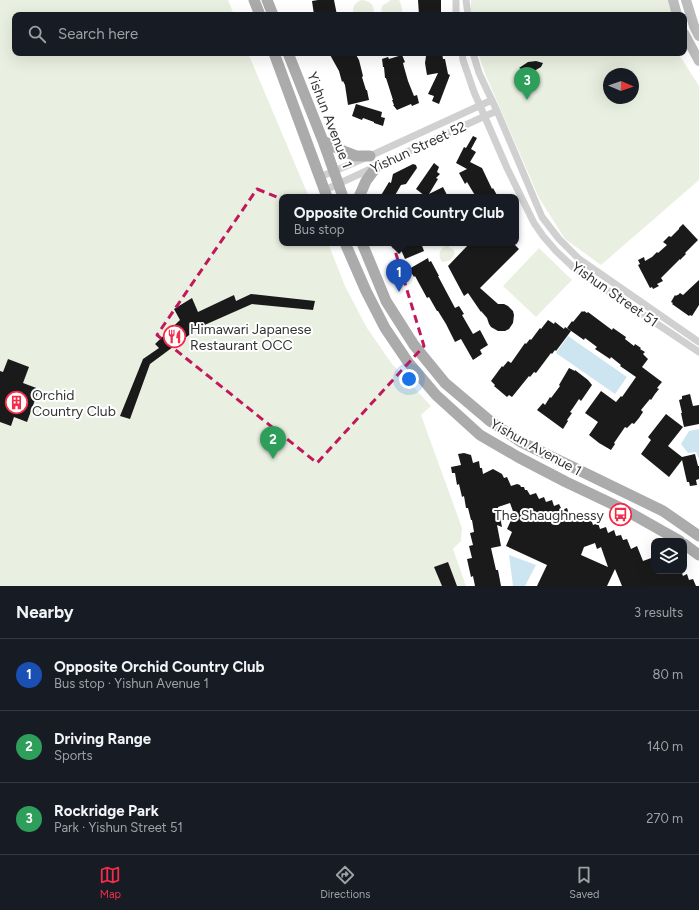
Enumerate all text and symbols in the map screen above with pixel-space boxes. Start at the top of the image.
search box [12,12,687,56]
icon: search [26,23,48,45]
text: Search here [58,25,138,43]
pin: 3 [514,67,540,100]
north arrow [603,68,639,104]
street label: Yishun Avenue 1 [303,70,356,171]
street label: Yishun Street 52 [368,118,469,177]
popup [279,194,519,246]
text: Opposite Orchid Country Club [294,204,504,222]
text: Bus stop [294,222,344,237]
street label: Yishun Street 51 [568,258,661,331]
pin: 1 [386,259,412,292]
place label: Himawari Japanese Restaurant OCC [190,321,312,354]
restaurant icon: Himawari Japanese Restaurant OCC [161,324,187,350]
your location [399,369,419,389]
place label: Orchid Country Club [32,387,116,420]
building icon: Orchid Country Club [4,390,30,416]
street label: Yishun Avenue 1 [487,415,584,480]
pin: 2 [260,426,286,459]
bus stop icon: The Shaughnessy [607,502,633,528]
place label: The Shaughnessy [494,507,605,524]
map controls [651,538,687,574]
button: layers [651,538,687,574]
text: Nearby [16,602,74,622]
text: 3 results [634,605,683,620]
text: Opposite Orchid Country Club [54,658,264,676]
text: 1 [26,667,32,682]
text: 80 m [652,667,683,682]
text: Bus stop · Yishun Avenue 1 [54,676,209,691]
text: Driving Range [54,730,151,748]
text: 2 [25,739,33,754]
text: 140 m [647,739,683,754]
text: Sports [54,748,93,763]
text: Rockridge Park [54,802,159,820]
text: 3 [25,811,33,826]
text: 270 m [646,811,683,826]
text: Park · Yishun Street 51 [54,820,183,835]
tab: Map [99,864,121,901]
tab: Directions [320,864,370,901]
tab: Saved [569,864,600,901]

